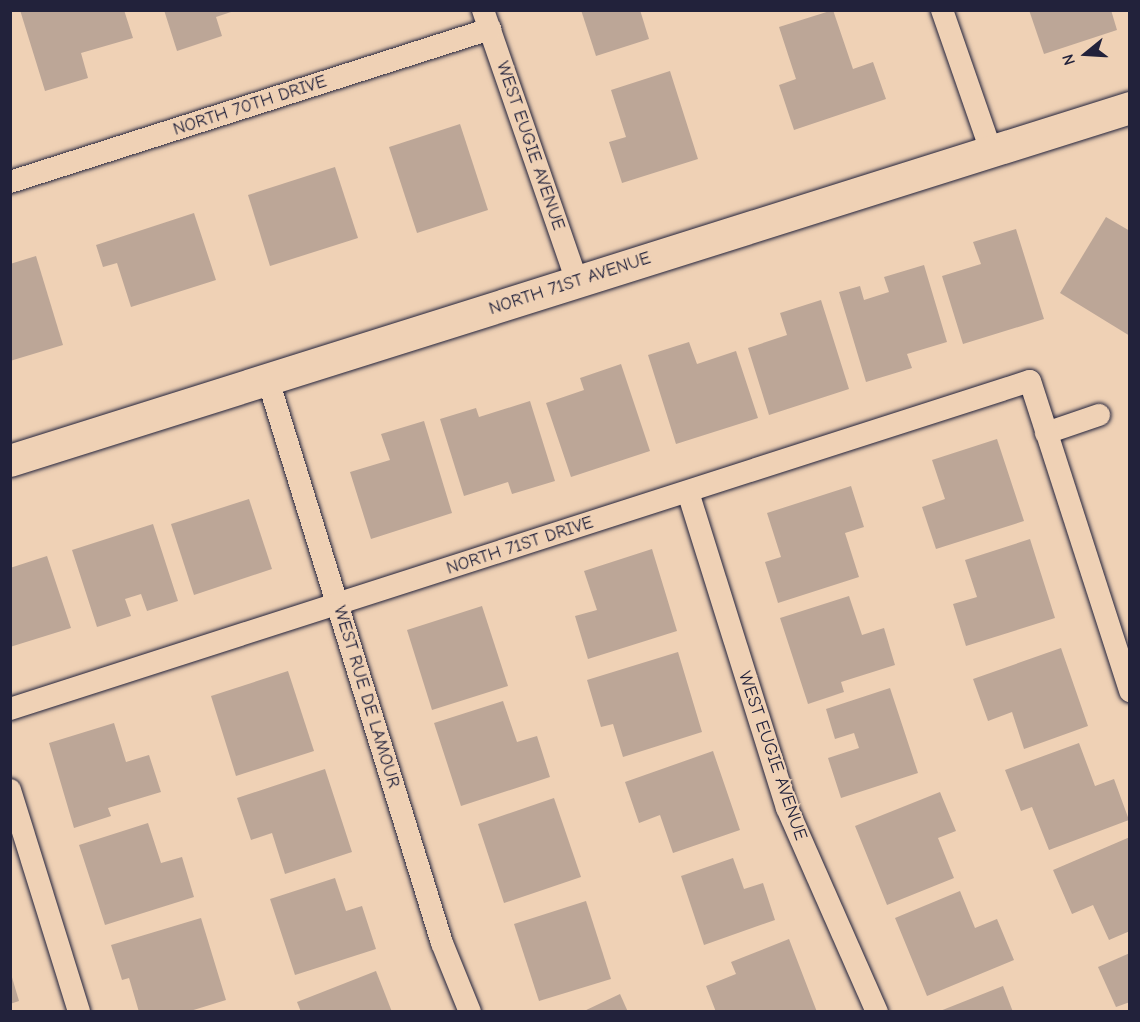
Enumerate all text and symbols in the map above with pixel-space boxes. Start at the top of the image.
north arrow [1056,24,1116,84]
text: N [1059,52,1079,67]
street label: WEST EUGIE AVENUE [491,59,569,233]
street label: NORTH 70TH DRIVE [171,71,329,141]
street label: NORTH 71ST AVENUE [486,248,654,320]
street label: NORTH 71ST DRIVE [444,512,596,580]
street label: WEST RUE DE LAMOUR [328,603,404,791]
street label: WEST EUGIE AVENUE [733,669,811,843]

